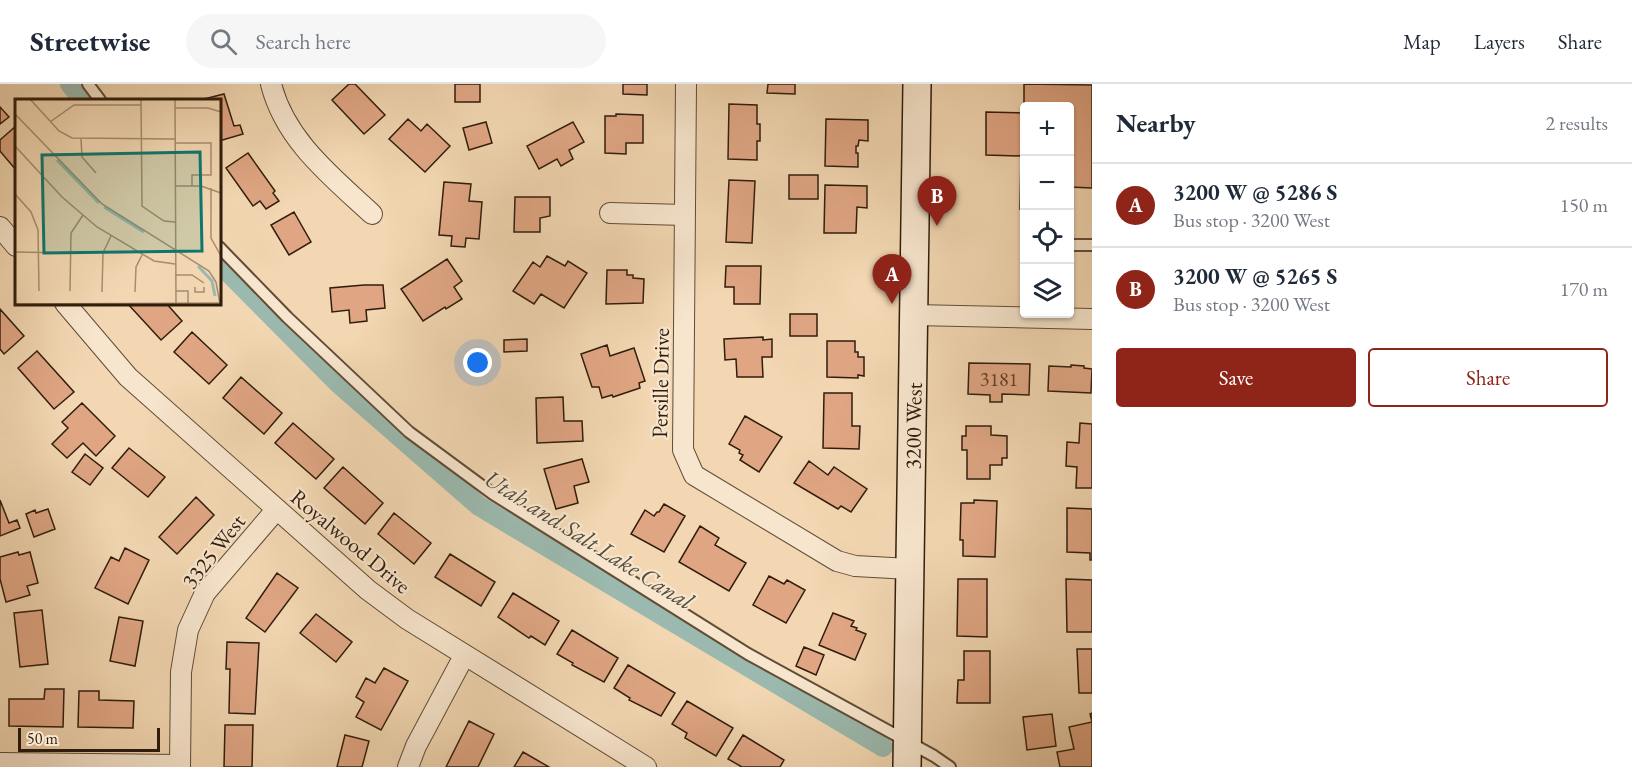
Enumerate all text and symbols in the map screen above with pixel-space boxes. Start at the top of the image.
search box [186,14,606,68]
text: Streetwise [30,23,150,59]
icon: search [207,25,240,58]
text: Search here [255,27,351,56]
text: Map [1403,28,1441,55]
text: Layers [1474,28,1525,55]
text: Share [1558,28,1602,55]
inset map [15,99,220,304]
map controls [1020,102,1074,318]
button: + [1020,102,1074,156]
text: Nearby [1116,106,1196,140]
text: 2 results [1545,110,1608,136]
button: − [1020,156,1074,210]
pin: B [918,176,956,226]
text: 3200 W @ 5286 S [1173,178,1337,207]
text: A [1128,192,1143,218]
text: 150 m [1560,192,1608,218]
text: Bus stop · 3200 West [1173,207,1330,233]
button: locate [1020,210,1074,264]
pin: A [872,254,912,304]
text: 3200 W @ 5265 S [1173,262,1337,291]
button: layers [1020,264,1074,318]
text: B [1129,276,1142,302]
text: 170 m [1560,276,1608,302]
text: Bus stop · 3200 West [1173,291,1330,317]
street label: Persille Drive [645,327,676,438]
your location [463,348,492,377]
button: Save [1116,348,1356,407]
button: Share [1368,348,1608,407]
house number: 3181 [980,366,1018,392]
street label: 3200 West [898,382,929,470]
water label: Utah and Salt Lake Canal [479,463,700,617]
street label: Royalwood Drive [285,483,417,600]
street label: 3325 West [175,508,252,595]
scale bar [18,725,160,752]
text: 50 m [27,728,58,749]

